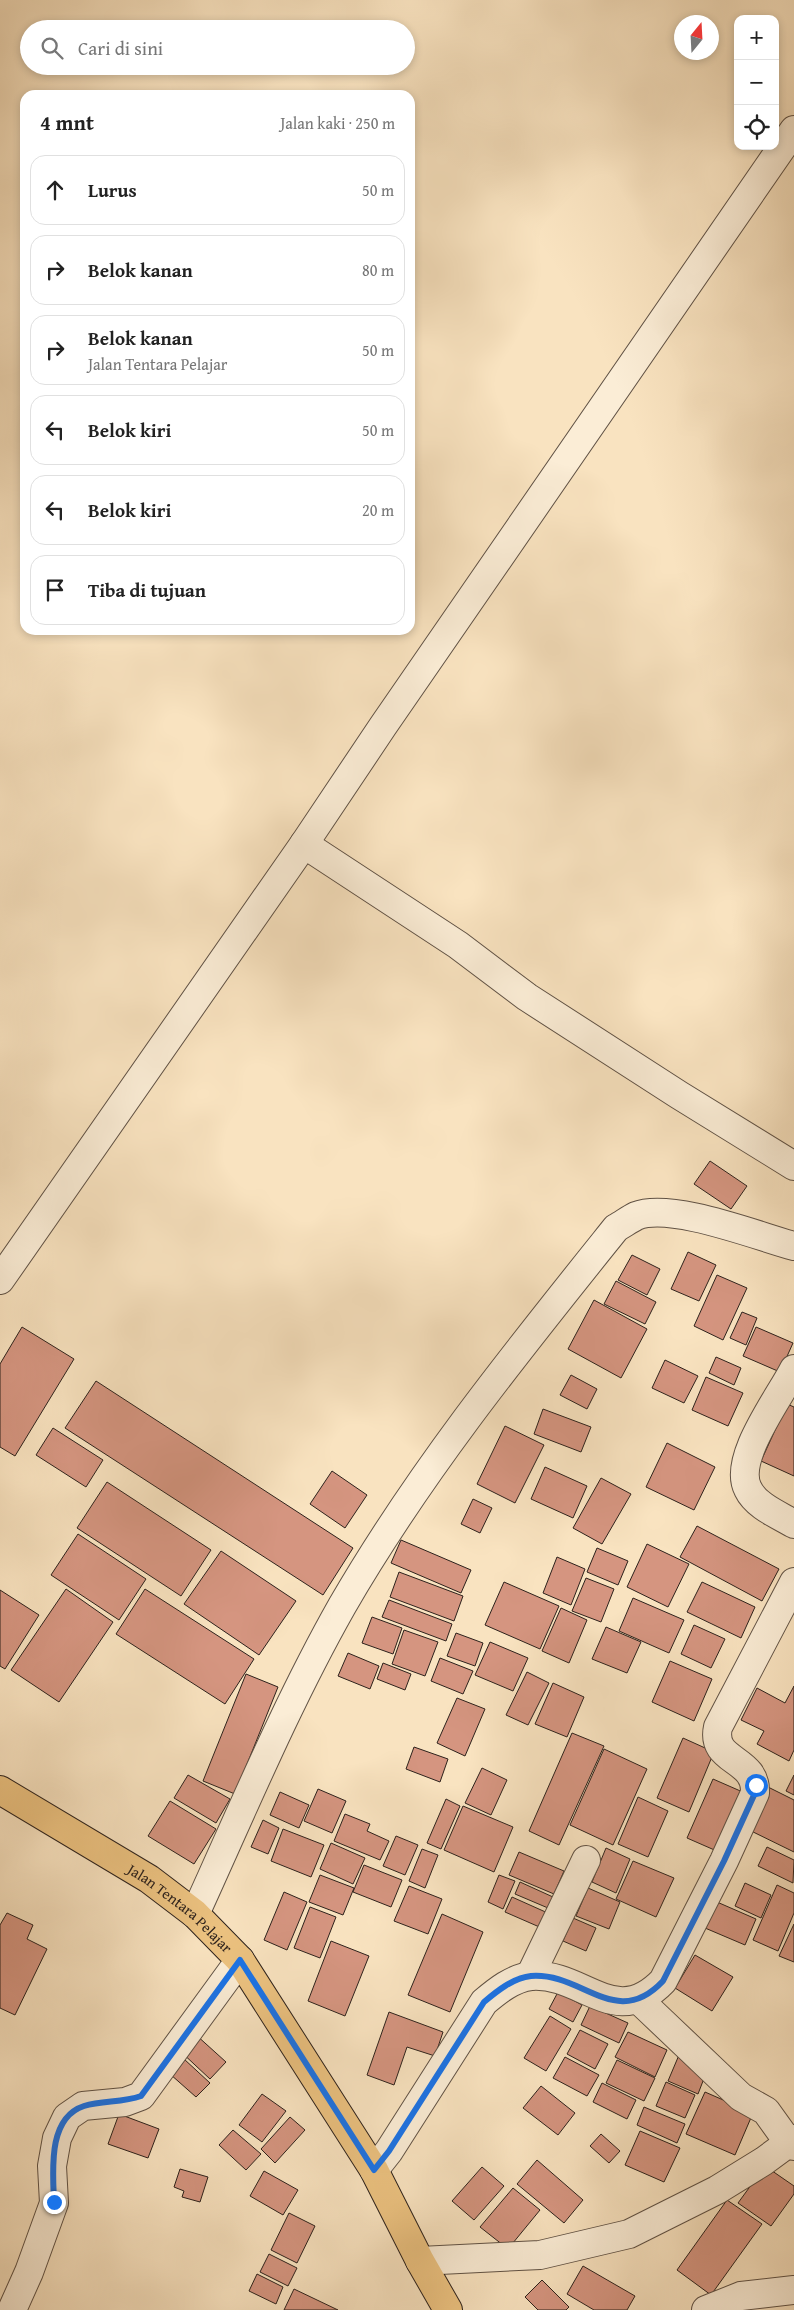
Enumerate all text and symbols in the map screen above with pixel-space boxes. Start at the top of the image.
north arrow [674,15,719,60]
map controls [734,15,779,150]
button: + [734,15,779,60]
search box [20,20,415,75]
icon: search [38,34,66,62]
text: Cari di sini [78,34,163,62]
button: − [734,60,779,105]
button: locate [734,105,779,150]
text: 4 mnt [40,107,94,138]
text: Jalan kaki · 250 m [280,111,395,135]
icon: ahead [41,176,69,204]
text: Lurus [88,176,137,204]
text: 50 m [362,178,394,202]
icon: right [41,256,69,284]
text: Belok kanan [88,256,193,284]
text: 80 m [362,258,394,282]
text: Belok kanan [88,324,193,352]
icon: right [41,336,69,364]
text: 50 m [362,338,394,362]
text: Jalan Tentara Pelajar [88,352,227,376]
icon: left [41,416,69,444]
text: Belok kiri [88,416,171,444]
text: 50 m [362,418,394,442]
icon: left [41,496,69,524]
text: Belok kiri [88,496,171,524]
text: 20 m [362,498,394,522]
icon: arrive [41,576,69,604]
text: Tiba di tujuan [88,576,206,604]
route start [745,1774,768,1797]
street label: Jalan Tentara Pelajar [122,1857,237,1957]
route end [43,2191,66,2214]

